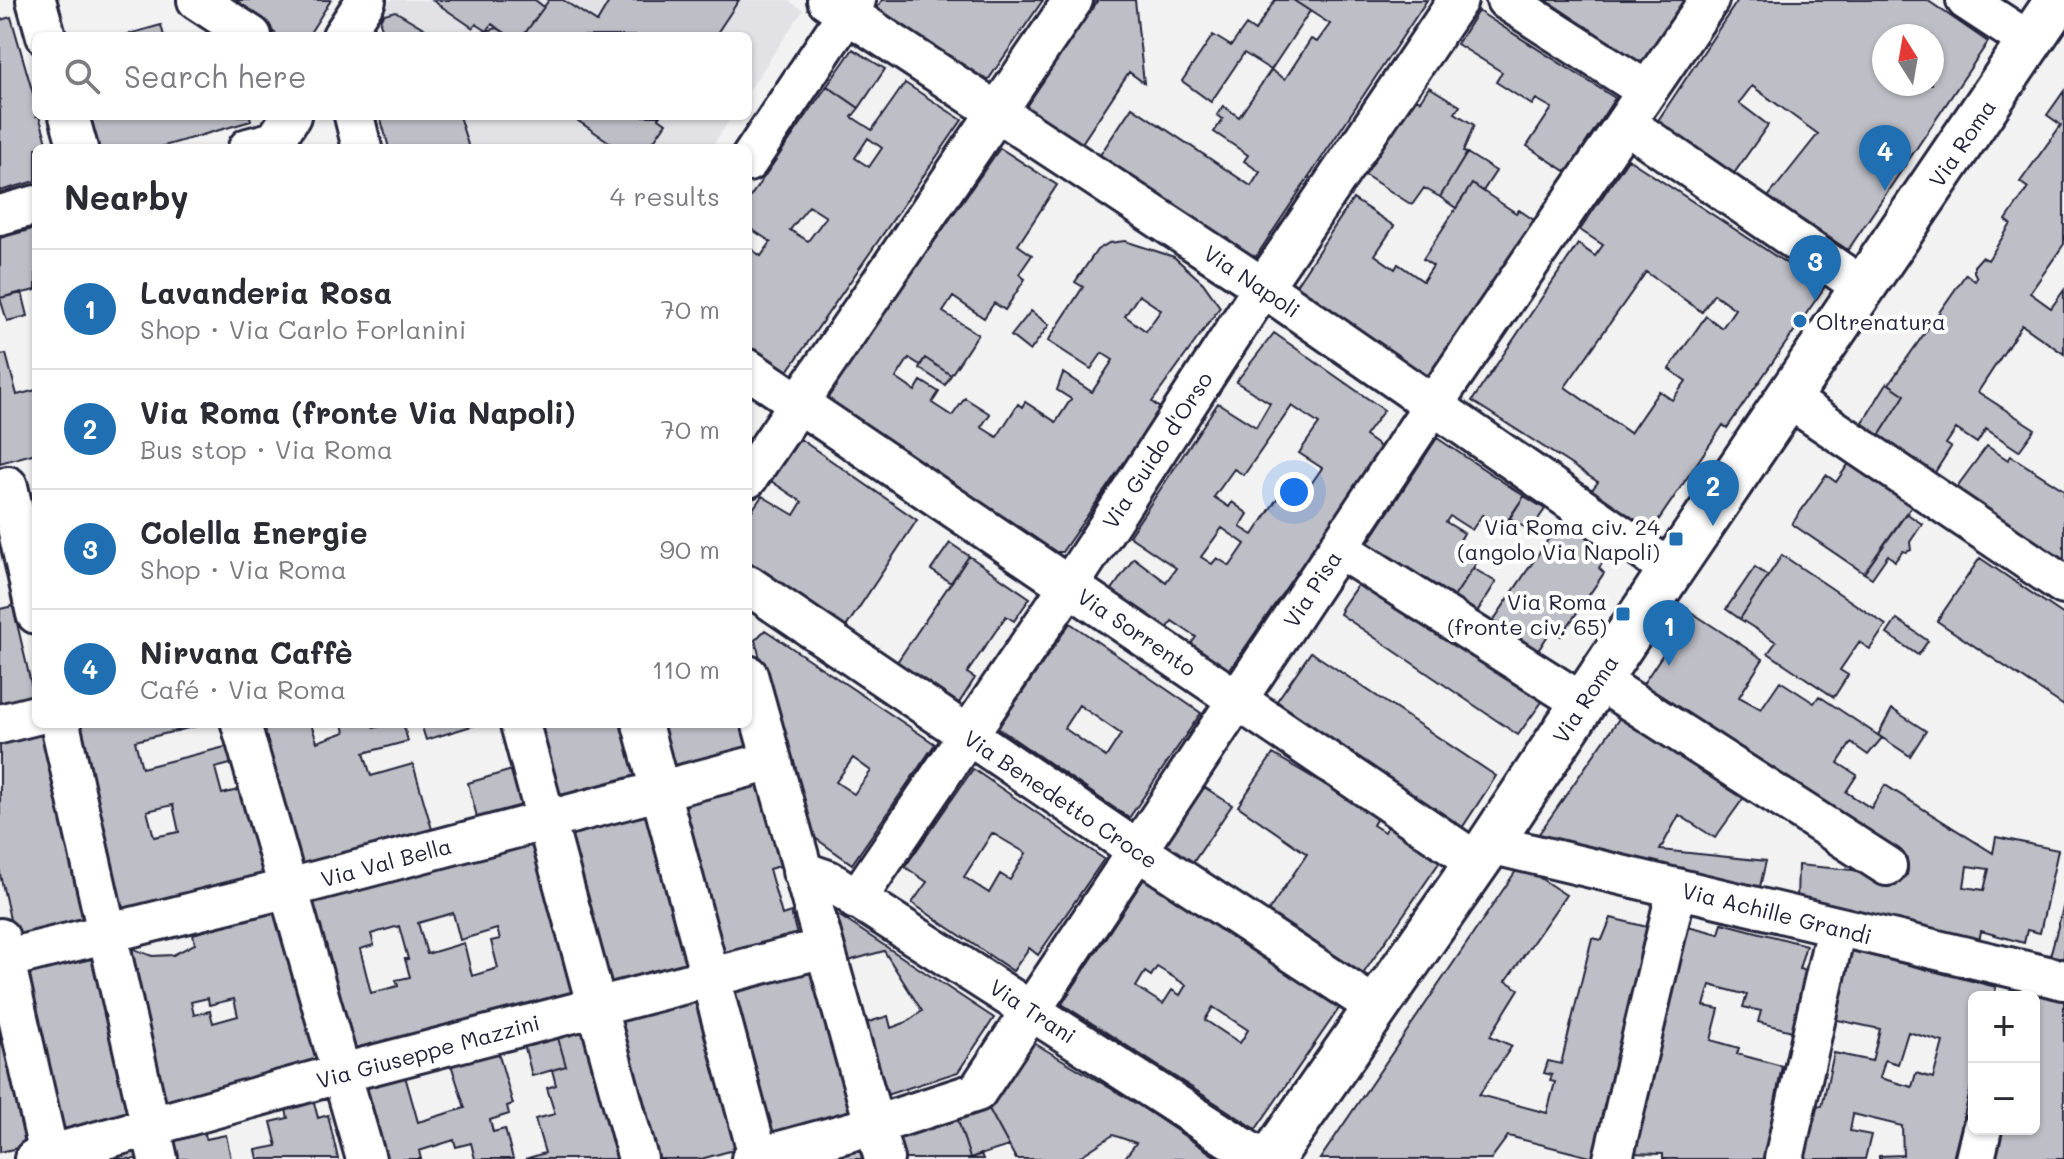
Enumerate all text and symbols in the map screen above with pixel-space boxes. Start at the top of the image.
north arrow [1872,24,1944,96]
search box [32,32,752,120]
icon: search [60,54,104,98]
text: Search here [124,56,307,96]
street label: Via Roma [1922,93,2002,193]
pin: 4 [1859,125,1911,191]
text: Nearby [64,174,189,219]
text: 4 results [610,179,720,213]
pin: 3 [1789,235,1841,301]
street label: Via Napoli [1198,238,1306,324]
text: Lavanderia Rosa [140,272,392,312]
text: 1 [84,292,96,326]
text: 70 m [660,292,720,326]
place label: Oltrenatura [1816,307,1946,336]
text: Shop · Via Carlo Forlanini [140,312,466,346]
marker: Oltrenatura [1791,312,1809,330]
street label: Via Guido d'Orso [1095,366,1219,534]
text: Via Roma (fronte Via Napoli) [140,392,576,432]
text: 2 [83,412,97,446]
text: 70 m [660,412,720,446]
text: Bus stop · Via Roma [140,432,393,466]
pin: 2 [1687,460,1739,526]
your location [1274,472,1314,512]
text: Colella Energie [140,512,368,552]
place label: Via Roma civ. 24 (angolo Via Napoli) [1457,512,1660,566]
marker: Via Roma civ. 24 (angolo Via Napoli) [1667,530,1685,548]
text: 3 [82,532,98,566]
text: 90 m [660,532,720,566]
street label: Via Pisa [1276,545,1348,633]
text: Shop · Via Roma [140,552,347,586]
street label: Via Sorrento [1072,581,1202,683]
place label: Via Roma (fronte civ. 65) [1447,587,1607,641]
pin: 1 [1643,600,1695,666]
marker: Via Roma (fronte civ. 65) [1614,605,1632,623]
text: Nirvana Caffè [140,632,353,672]
street label: Via Roma [1546,649,1624,749]
text: 4 [82,652,98,686]
text: 110 m [652,652,720,686]
text: Café · Via Roma [140,672,346,706]
street label: Via Benedetto Croce [958,723,1164,875]
street label: Via Val Bella [317,831,455,893]
street label: Via Achille Grandi [1679,875,1875,951]
street label: Via Trani [984,972,1082,1050]
map controls [1968,991,2040,1135]
button: + [1968,991,2040,1063]
street label: Via Giuseppe Mazzini [313,1007,543,1095]
button: − [1968,1063,2040,1135]

